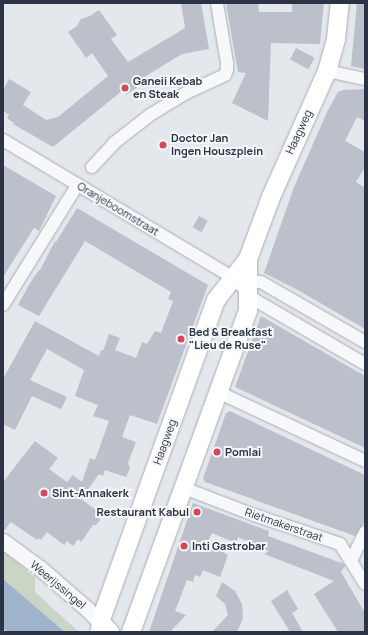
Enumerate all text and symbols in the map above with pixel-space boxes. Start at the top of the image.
place label: Ganeii Kebab en Steak [133,75,202,101]
marker: Ganeii Kebab en Steak [120,83,130,93]
street label: Haagweg [283,108,315,156]
place label: Doctor Jan Ingen Houszplein [171,132,263,158]
marker: Doctor Jan Ingen Houszplein [158,140,168,150]
street label: Oranjeboomstraat [75,179,161,239]
place label: Bed & Breakfast "Lieu de Ruse" [189,326,272,352]
marker: Bed & Breakfast "Lieu de Ruse" [176,334,186,344]
street label: Haagweg [151,417,179,467]
place label: Pomlai [225,445,261,459]
marker: Pomlai [212,447,222,457]
place label: Sint-Annakerk [52,486,129,500]
marker: Sint-Annakerk [39,488,49,498]
place label: Restaurant Kabul [97,505,189,519]
street label: Rietmakerstraat [243,505,325,545]
marker: Restaurant Kabul [192,507,202,517]
place label: Inti Gastrobar [192,539,266,553]
marker: Inti Gastrobar [179,541,189,551]
street label: Weerijssingel [28,558,88,612]

